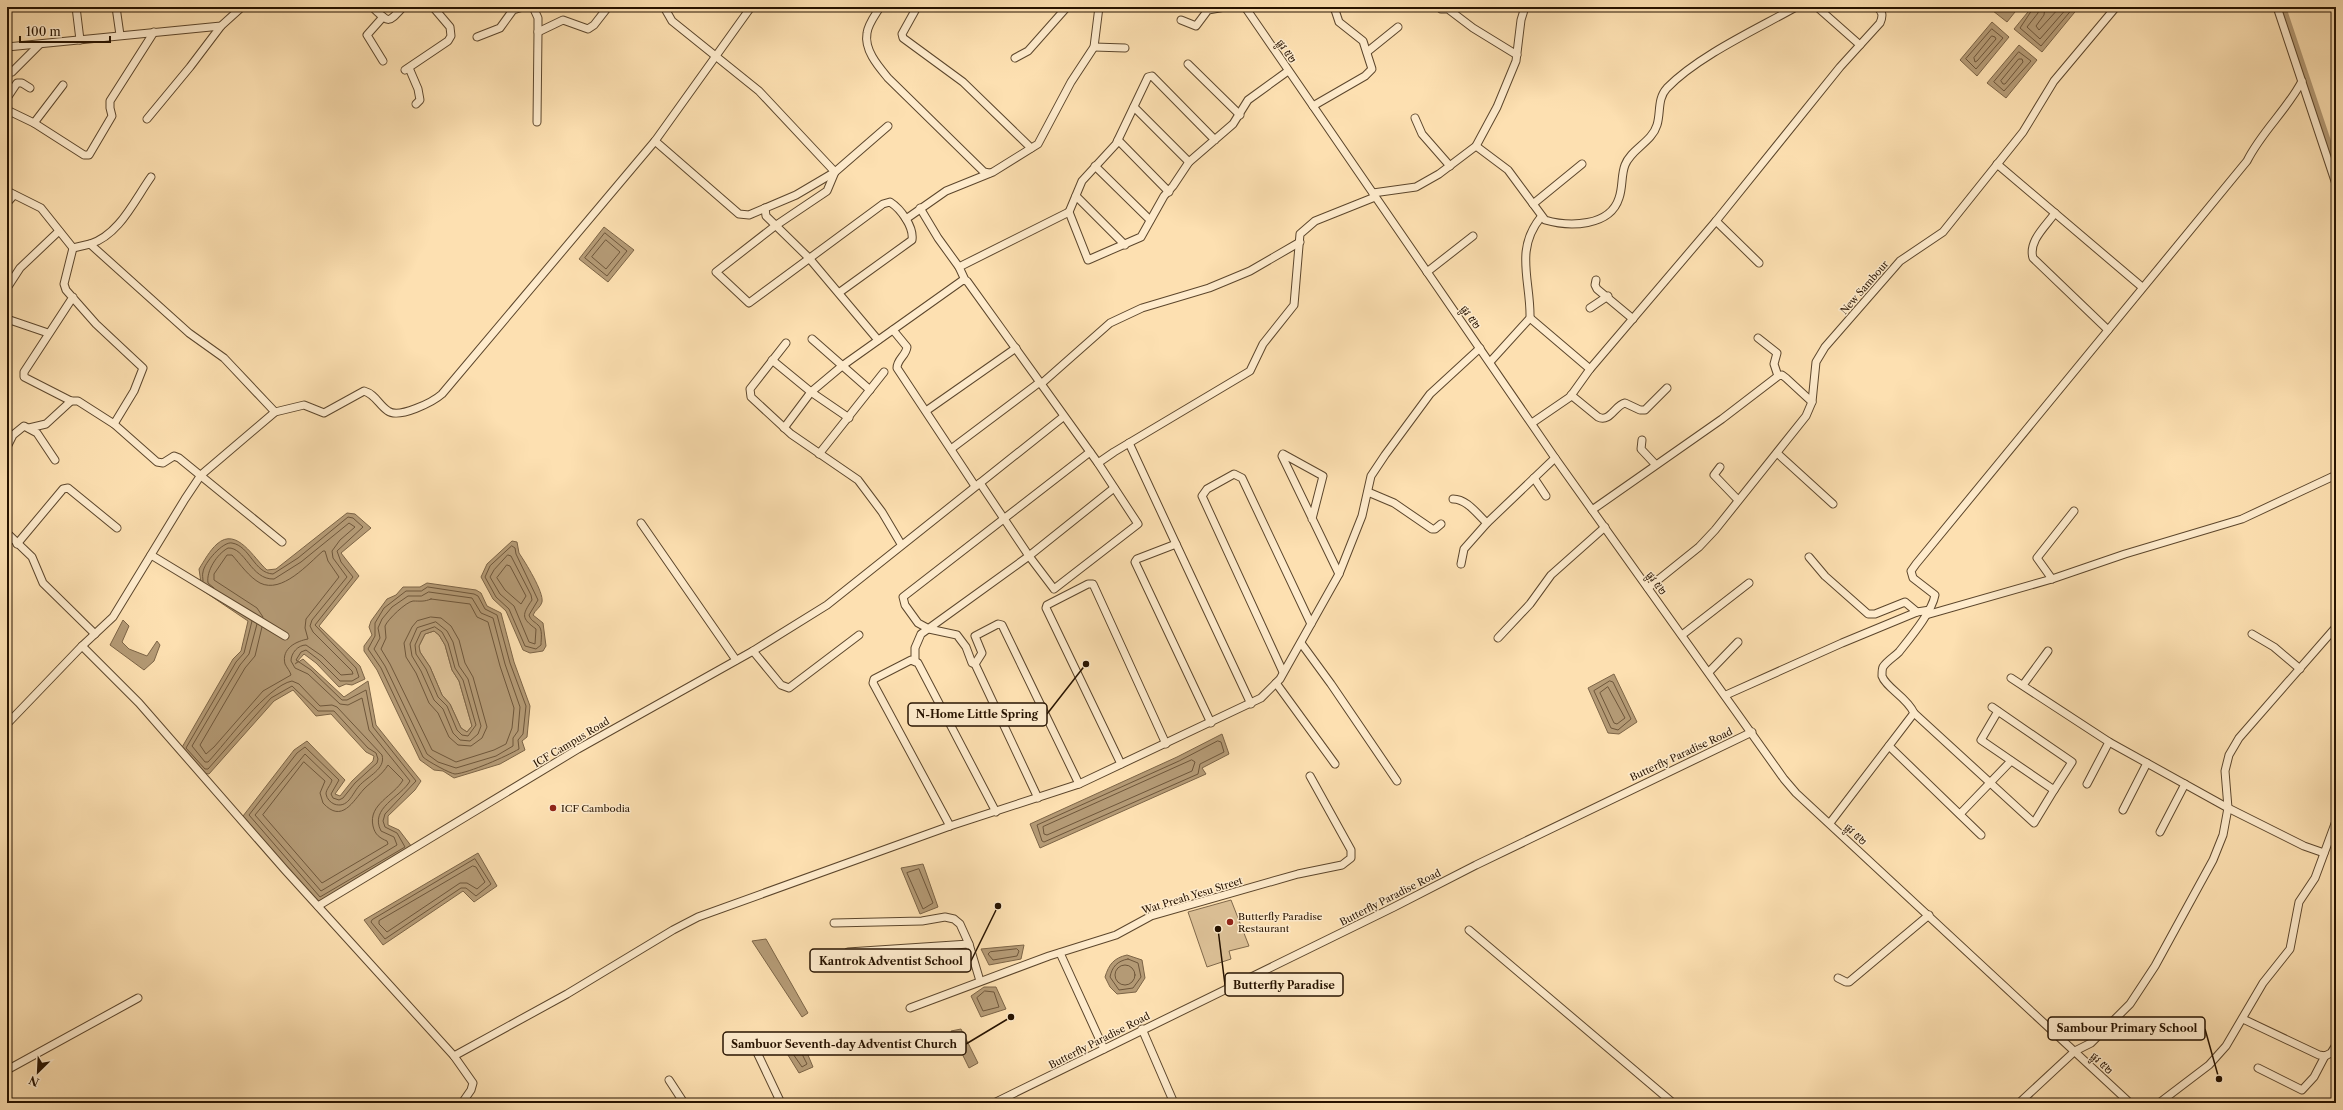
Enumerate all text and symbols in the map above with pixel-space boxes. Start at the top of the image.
scale bar [20,18,110,44]
text: 100 m [26,24,61,39]
street label: ផ្លូវ ៥២ [1271,37,1299,67]
street label: New Sambour [1837,257,1892,317]
street label: ផ្លូវ ៥២ [1455,303,1483,333]
street label: ផ្លូវ ៥២ [1641,569,1670,599]
callout: N-Home Little Spring [908,703,1047,726]
text: N-Home Little Spring [916,707,1039,721]
street label: ICF Campus Road [531,715,612,770]
street label: Butterfly Paradise Road [1628,725,1735,784]
place label: ICF Cambodia [561,802,631,815]
marker: ICF Cambodia [548,803,558,813]
street label: ផ្លូវ ៥២ [1840,821,1870,850]
street label: Butterfly Paradise Road [1337,866,1443,929]
street label: Wat Preah Yesu Street [1139,874,1245,917]
place label: Butterfly Paradise Restaurant [1238,910,1323,935]
marker: Butterfly Paradise Restaurant [1225,917,1235,927]
callout: Kantrok Adventist School [810,949,971,972]
text: Kantrok Adventist School [819,954,963,968]
callout: Butterfly Paradise [1225,973,1343,996]
text: Butterfly Paradise [1233,978,1335,992]
street label: Butterfly Paradise Road [1046,1009,1152,1072]
callout: Sambour Primary School [2048,1017,2205,1040]
text: Sambour Primary School [2056,1021,2198,1035]
callout: Sambuor Seventh-day Adventist Church [723,1032,966,1055]
text: Sambuor Seventh-day Adventist Church [731,1037,957,1051]
street label: ផ្លូវ ៥២ [2086,1050,2116,1079]
north arrow [18,1052,58,1092]
text: N [26,1073,41,1089]

